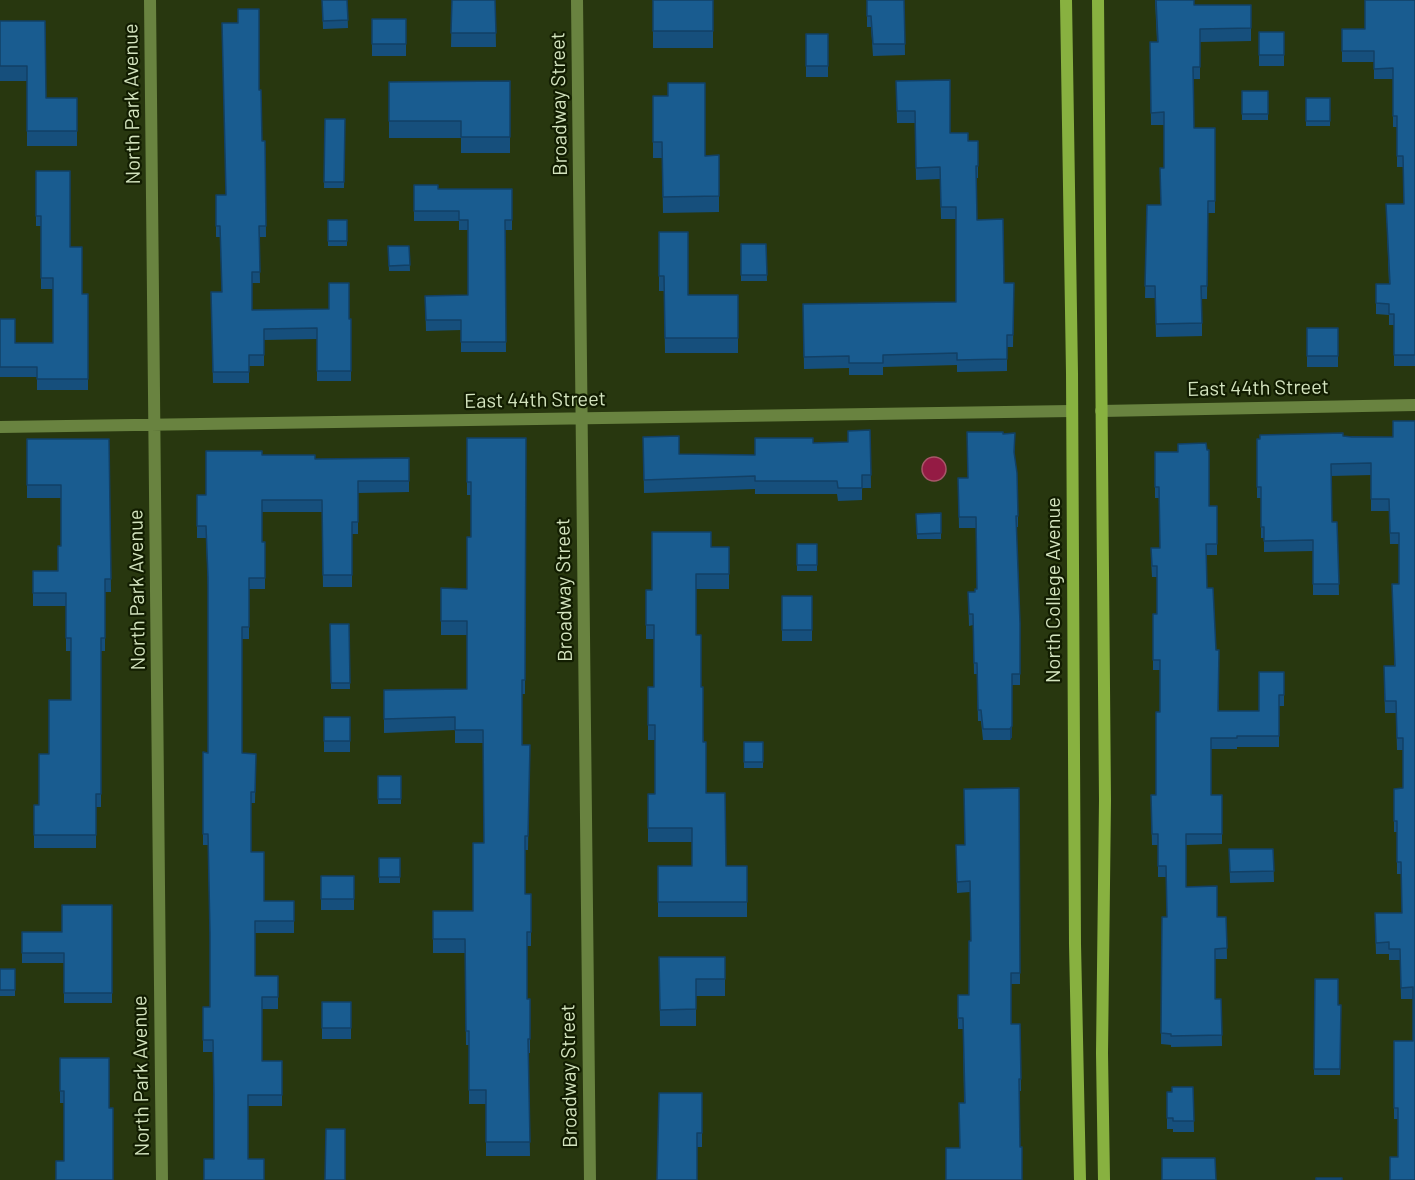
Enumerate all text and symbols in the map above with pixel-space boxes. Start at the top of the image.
street label: North Park Avenue [119,23,145,185]
street label: Broadway Street [546,32,572,176]
street label: East 44th Street [1187,375,1329,401]
street label: East 44th Street [464,387,606,413]
street label: North College Avenue [1041,497,1065,683]
street label: North Park Avenue [124,509,150,671]
street label: Broadway Street [551,518,577,662]
street label: North Park Avenue [128,995,154,1157]
street label: Broadway Street [556,1004,582,1148]

